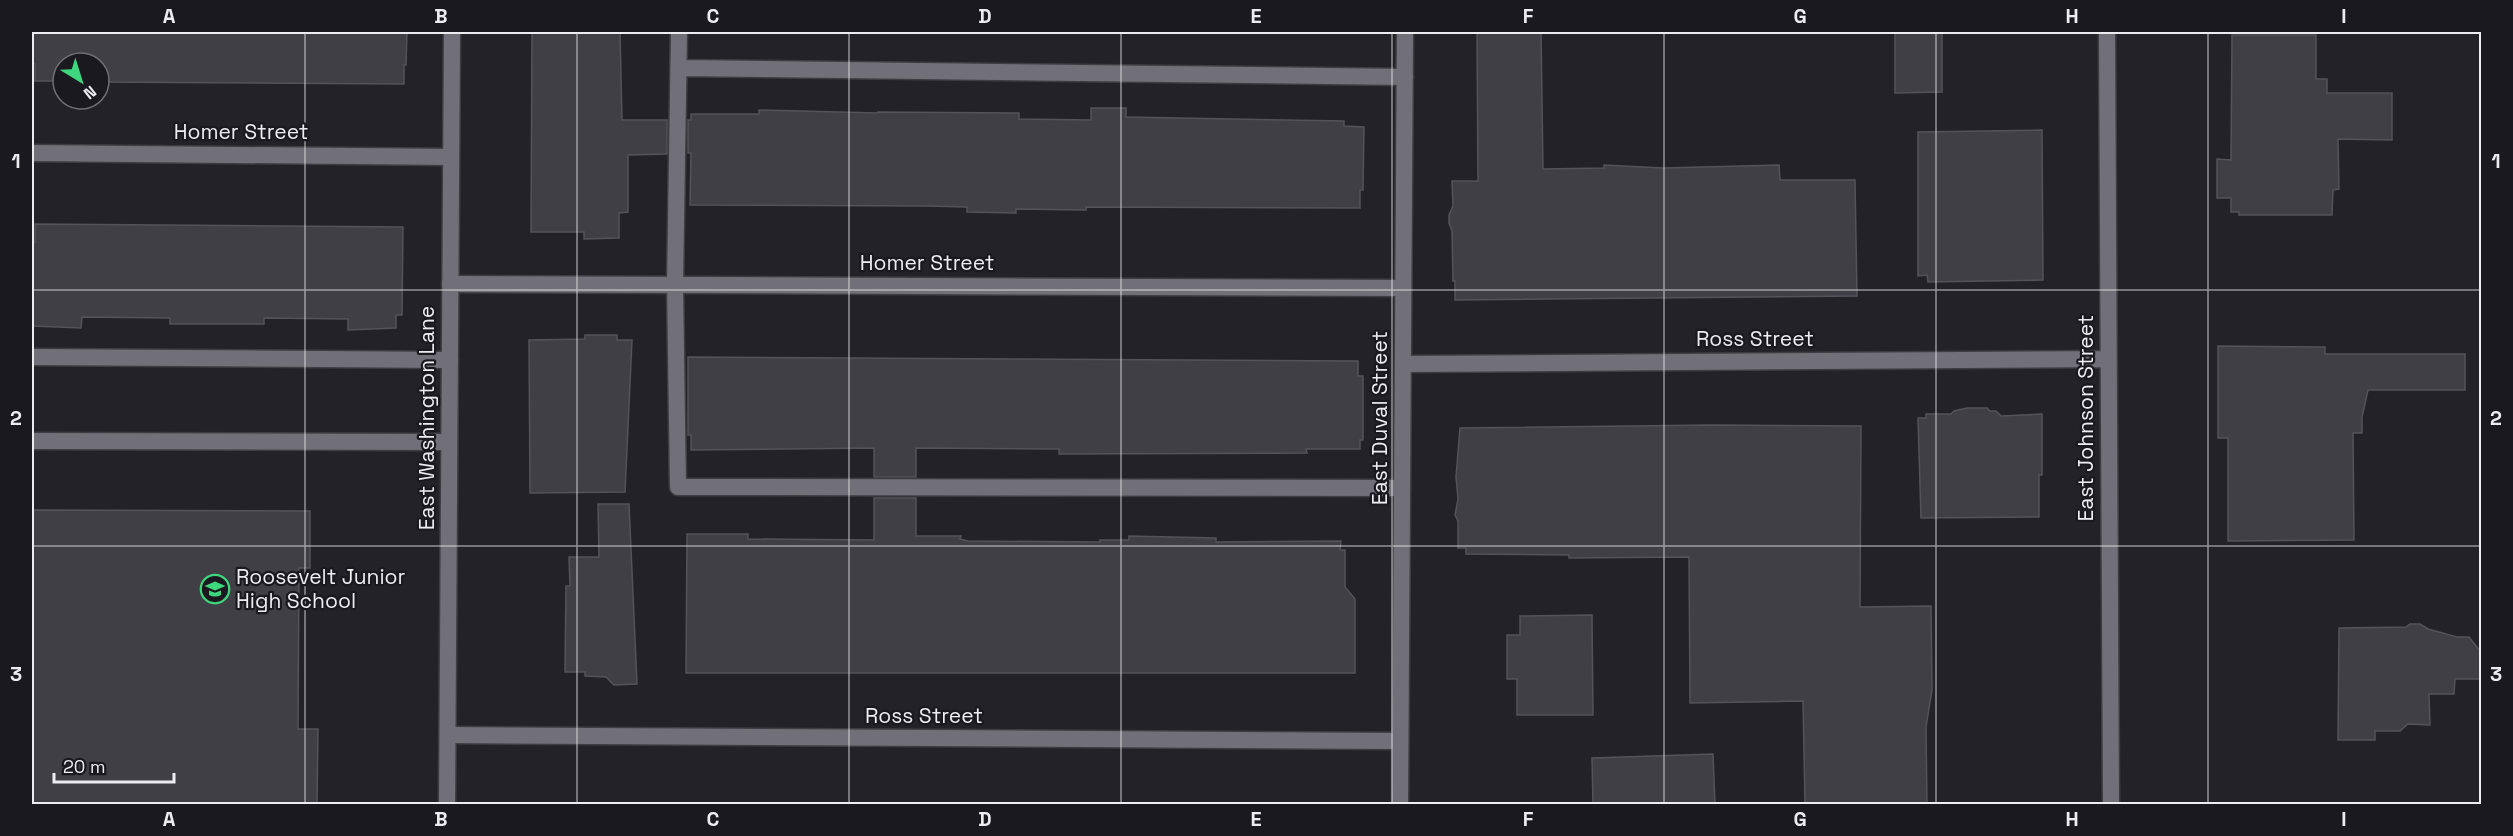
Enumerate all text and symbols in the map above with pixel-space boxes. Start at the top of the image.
text: A [163,3,176,29]
text: B [434,3,448,29]
text: C [707,3,720,29]
text: D [978,3,992,29]
text: E [1250,3,1262,29]
text: F [1523,3,1534,29]
text: G [1793,3,1807,29]
text: H [2065,3,2079,29]
text: I [2341,3,2347,29]
north arrow [51,51,111,111]
text: N [79,81,101,104]
street label: Homer Street [174,118,308,145]
text: 1 [11,148,21,174]
text: 1 [2491,148,2501,174]
street label: Homer Street [860,249,994,276]
street label: East Washington Lane [413,306,440,530]
street label: East Johnson Street [2072,315,2099,521]
street label: Ross Street [1696,325,1814,352]
street label: East Duval Street [1366,331,1393,505]
text: 2 [10,405,22,431]
text: 2 [2490,405,2502,431]
place label: Roosevelt Junior High School [236,563,406,614]
school or university icon: Roosevelt Junior High School [199,573,231,605]
text: 3 [10,661,22,687]
text: 3 [2490,661,2502,687]
street label: Ross Street [865,702,983,729]
scale bar [54,746,174,784]
text: 20 m [63,755,106,778]
text: A [163,806,176,832]
text: B [434,806,448,832]
text: C [707,806,720,832]
text: D [978,806,992,832]
text: E [1250,806,1262,832]
text: F [1523,806,1534,832]
text: G [1793,806,1807,832]
text: H [2065,806,2079,832]
text: I [2341,806,2347,832]

